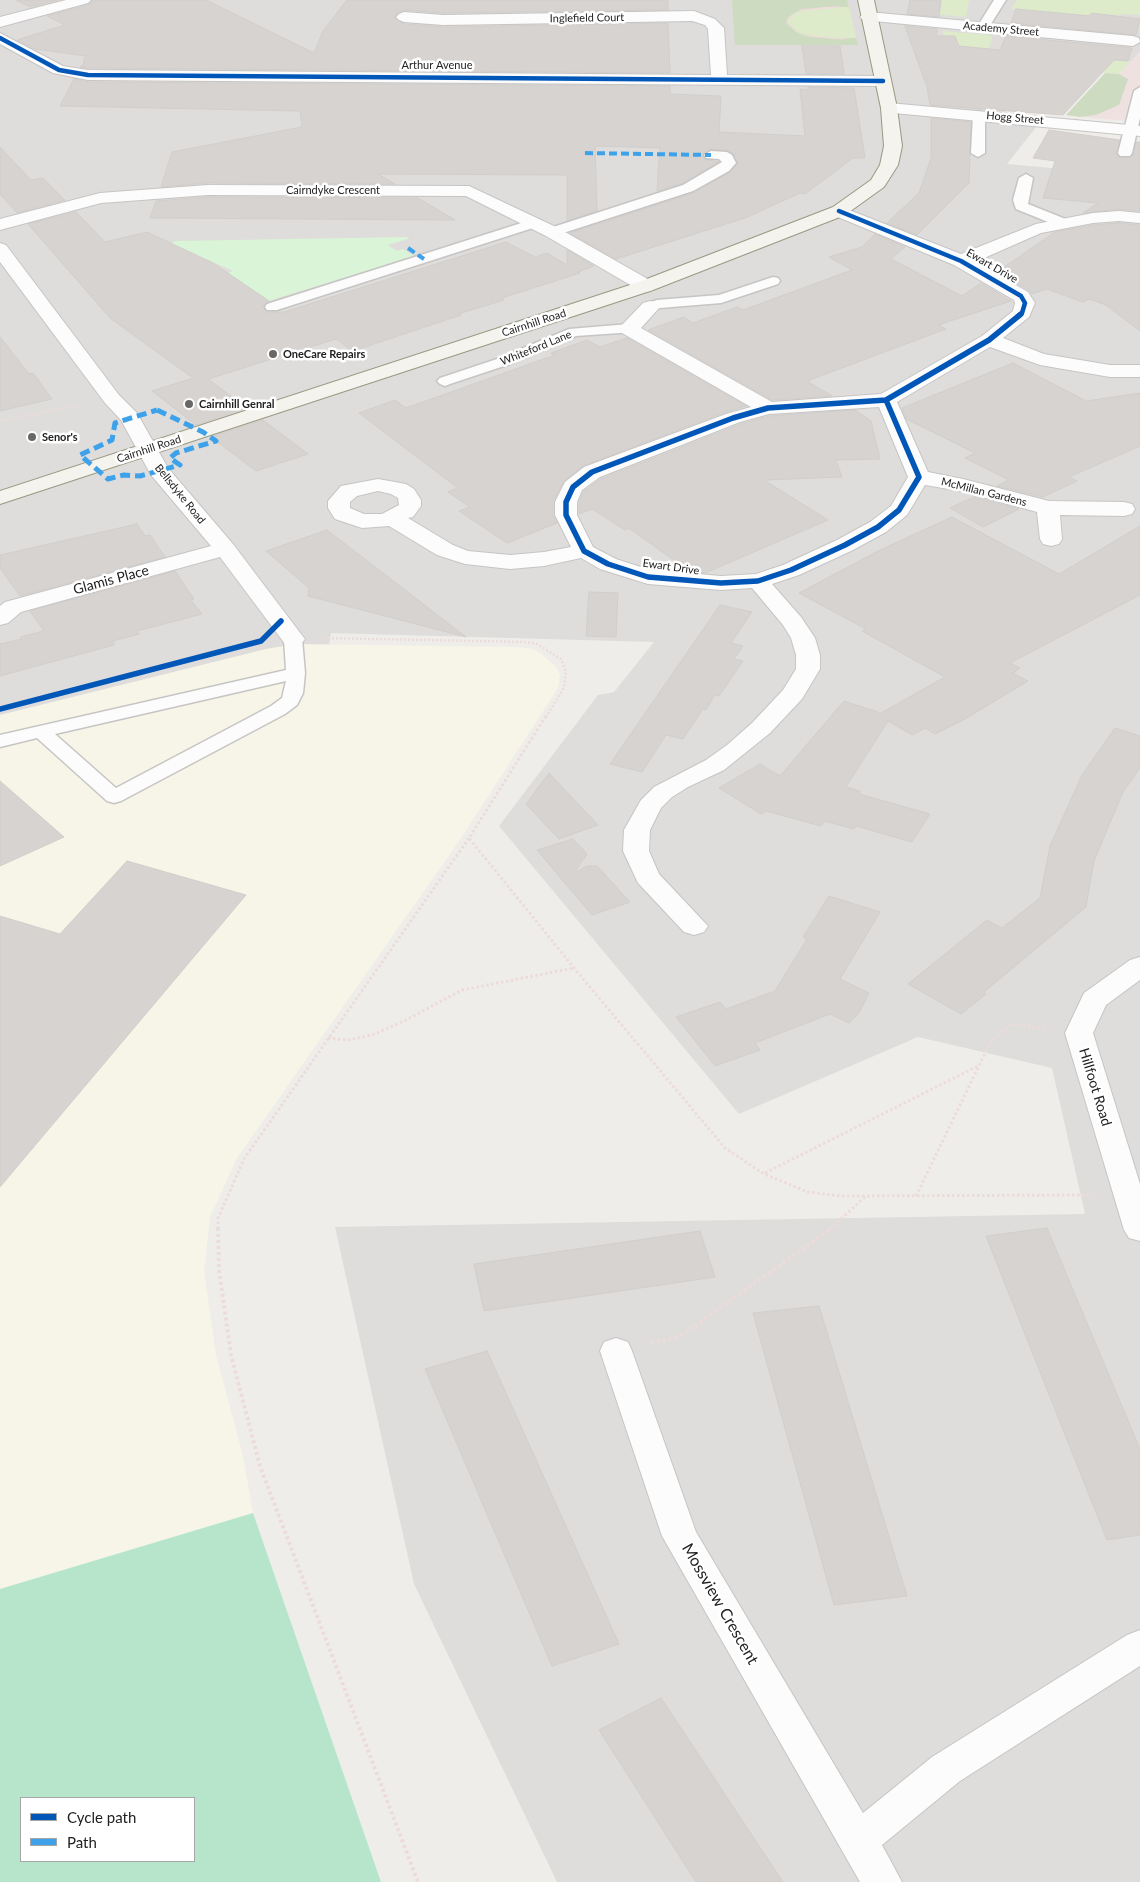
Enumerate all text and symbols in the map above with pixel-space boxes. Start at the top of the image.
street label: Inglefield Court [550,11,624,25]
street label: Academy Street [962,19,1040,39]
street label: Arthur Avenue [402,58,472,72]
street label: Hogg Street [986,109,1044,127]
street label: Cairndyke Crescent [286,183,380,197]
street label: Ewart Drive [964,246,1020,286]
street label: Cairnhill Road [500,306,568,340]
street label: Whiteford Lane [499,328,573,368]
place label: OneCare Repairs [283,347,365,361]
marker: OneCare Repairs [267,348,279,360]
place label: Cairnhill Genral [199,397,274,411]
marker: Cairnhill Genral [183,398,195,410]
place label: Senor's [42,430,78,444]
marker: Senor's [26,431,38,443]
street label: Cairnhill Road [115,432,183,466]
street label: Bellsdyke Road [152,462,208,526]
street label: McMillan Gardens [940,475,1028,509]
street label: Ewart Drive [642,556,700,578]
street label: Glamis Place [71,562,151,598]
street label: Hillfoot Road [1075,1046,1115,1128]
street label: Mossview Crescent [678,1540,762,1668]
legend [20,1797,195,1862]
text: Cycle path [67,1808,136,1826]
text: Path [67,1833,97,1851]

